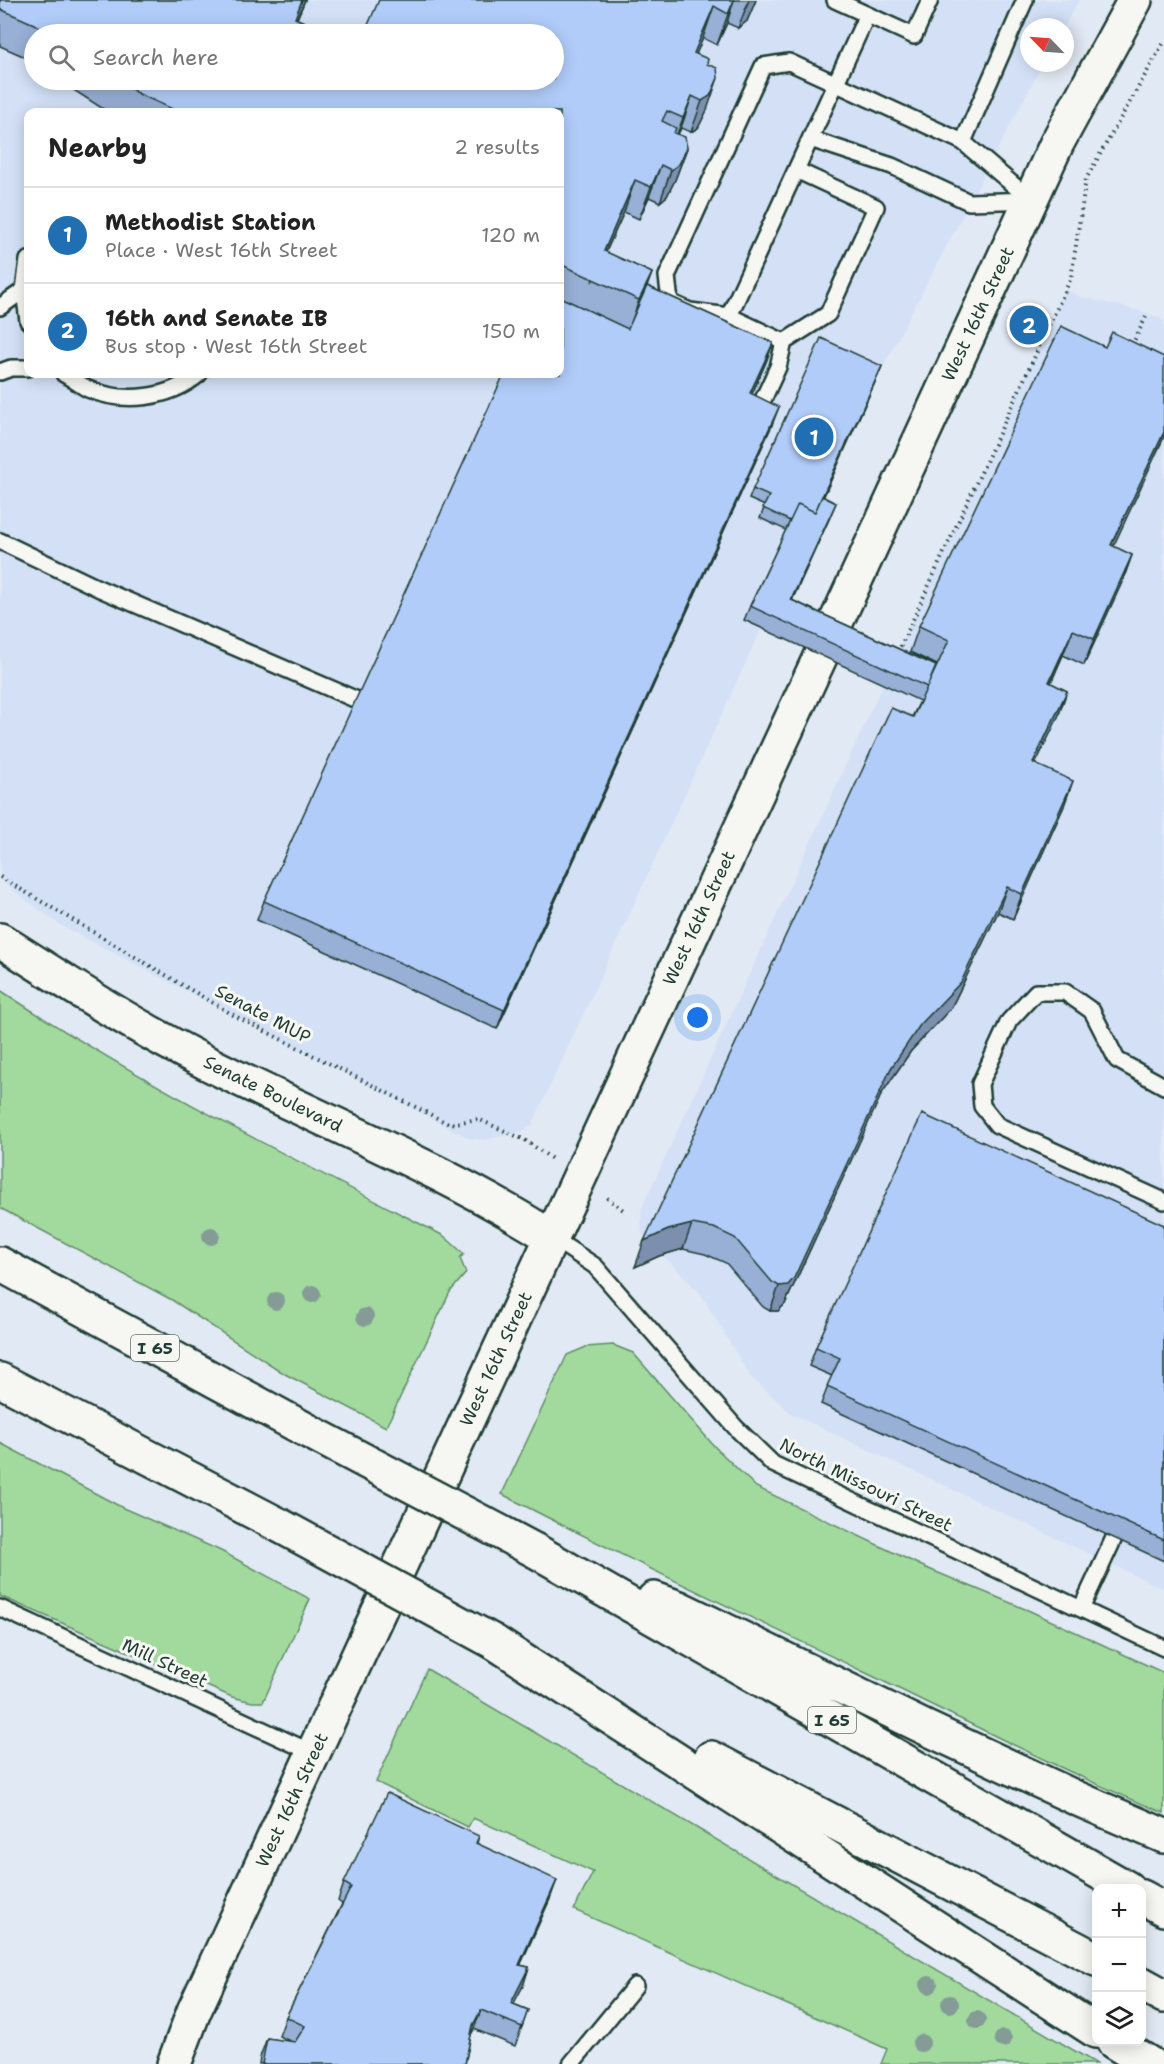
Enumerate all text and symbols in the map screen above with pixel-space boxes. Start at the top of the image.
north arrow [1020,18,1074,72]
search box [24,24,564,90]
icon: search [45,41,78,74]
text: Search here [93,43,219,72]
text: Nearby [48,130,147,165]
text: 2 results [454,134,540,160]
text: Methodist Station [105,208,316,237]
text: 1 [63,222,72,248]
text: 120 m [481,222,540,248]
text: Place · West 16th Street [105,237,338,263]
street label: West 16th Street [936,243,1020,385]
pin: 2 [1010,302,1048,348]
text: 16th and Senate IB [105,304,328,333]
text: 2 [61,318,75,344]
text: 150 m [482,318,540,344]
text: Bus stop · West 16th Street [105,333,367,359]
pin: 1 [794,414,834,460]
street label: West 16th Street [657,847,741,989]
street label: Senate MUP [211,979,315,1049]
your location [683,1003,712,1032]
street label: Senate Boulevard [199,1050,347,1138]
street label: West 16th Street [454,1288,538,1430]
road number: I 65 [131,1335,179,1361]
street label: North Missouri Street [776,1433,957,1537]
street label: Mill Street [118,1633,212,1693]
road number: I 65 [808,1707,856,1733]
street label: West 16th Street [250,1729,334,1871]
map controls [1092,1884,1146,2046]
button: + [1092,1884,1146,1938]
button: − [1092,1938,1146,1992]
button: layers [1092,1992,1146,2046]

